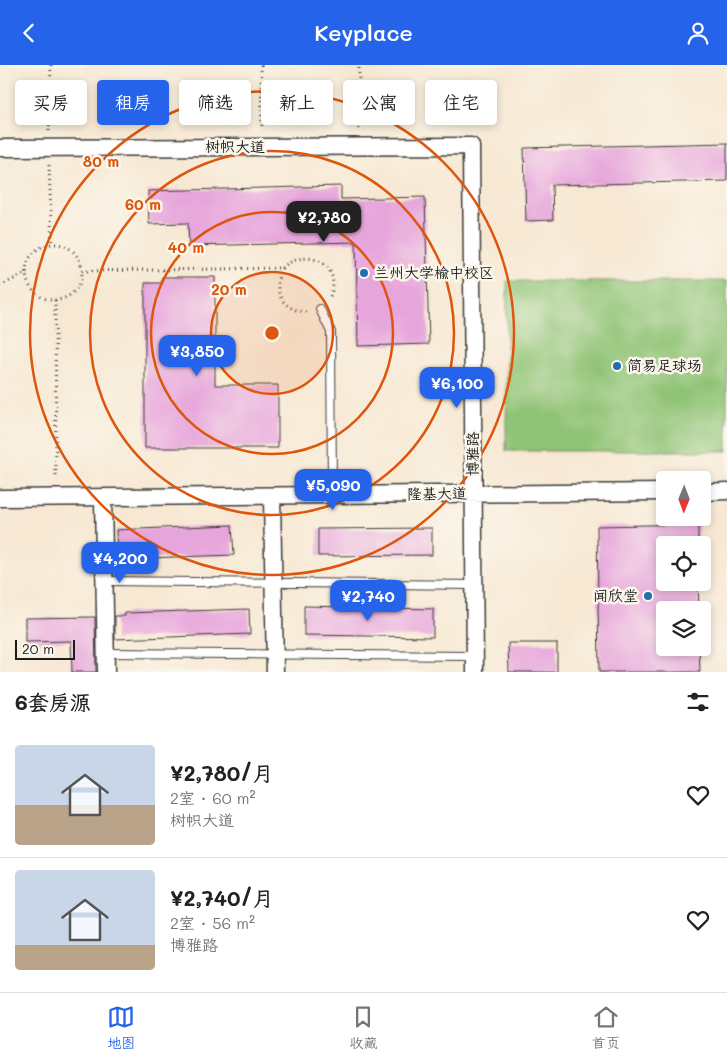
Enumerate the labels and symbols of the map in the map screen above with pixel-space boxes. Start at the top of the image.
street label: 树帜大道 [205,136,265,156]
text: 80 m [83,151,119,171]
text: 60 m [125,194,161,214]
pin: ¥2,780 [283,201,365,243]
text: 40 m [168,237,204,257]
place label: 兰州大学榆中校区 [374,262,494,282]
marker: 兰州大学榆中校区 [358,267,370,279]
text: 20 m [211,279,247,299]
centre of rings [263,324,281,342]
pin: ¥3,850 [156,335,238,377]
place label: 简易足球场 [627,355,702,375]
marker: 简易足球场 [611,360,623,372]
pin: ¥6,100 [416,367,498,409]
street label: 博雅路 [462,431,482,477]
pin: ¥5,090 [292,469,374,511]
north arrow [656,471,711,526]
street label: 隆基大道 [407,482,467,504]
pin: ¥4,200 [79,541,161,584]
pin: ¥2,740 [327,579,409,622]
place label: 闻欣堂 [593,585,638,605]
marker: 闻欣堂 [642,590,654,602]
scale bar [15,637,75,660]

